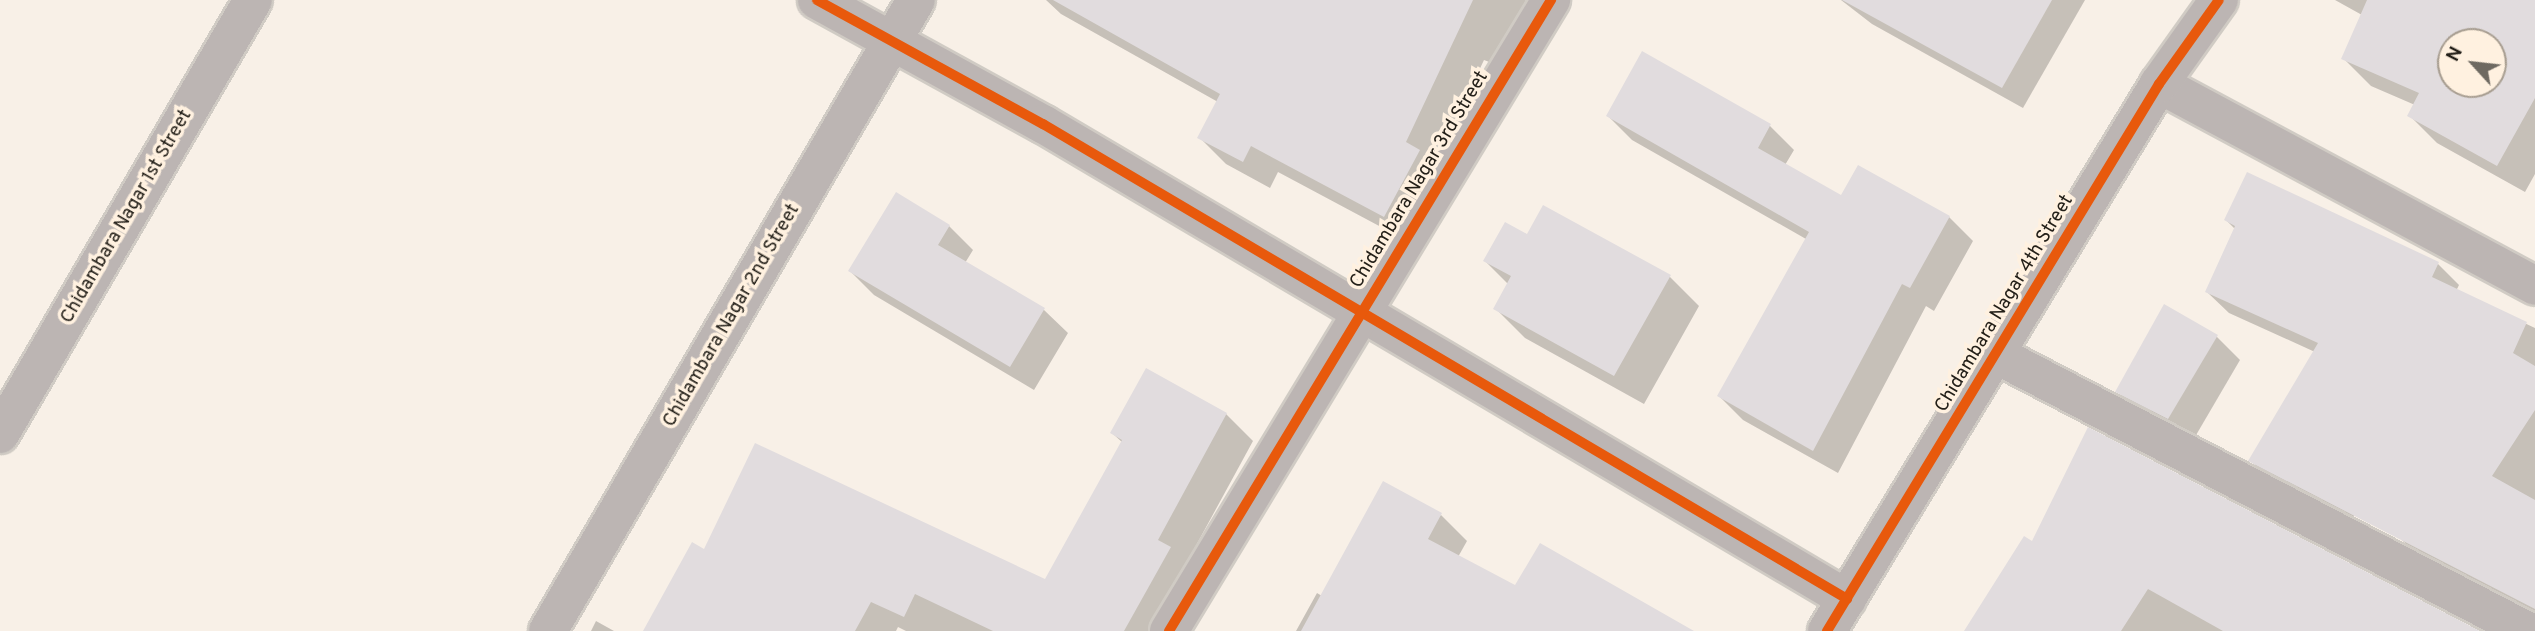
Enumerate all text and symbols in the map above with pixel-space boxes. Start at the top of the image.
north arrow [2437,28,2507,98]
text: N [2441,43,2469,66]
street label: Chidambara Nagar 3rd Street [1346,67,1494,293]
street label: Chidambara Nagar 1st Street [56,106,198,328]
street label: Chidambara Nagar 4th Street [1931,191,2079,417]
street label: Chidambara Nagar 2nd Street [659,200,805,432]

